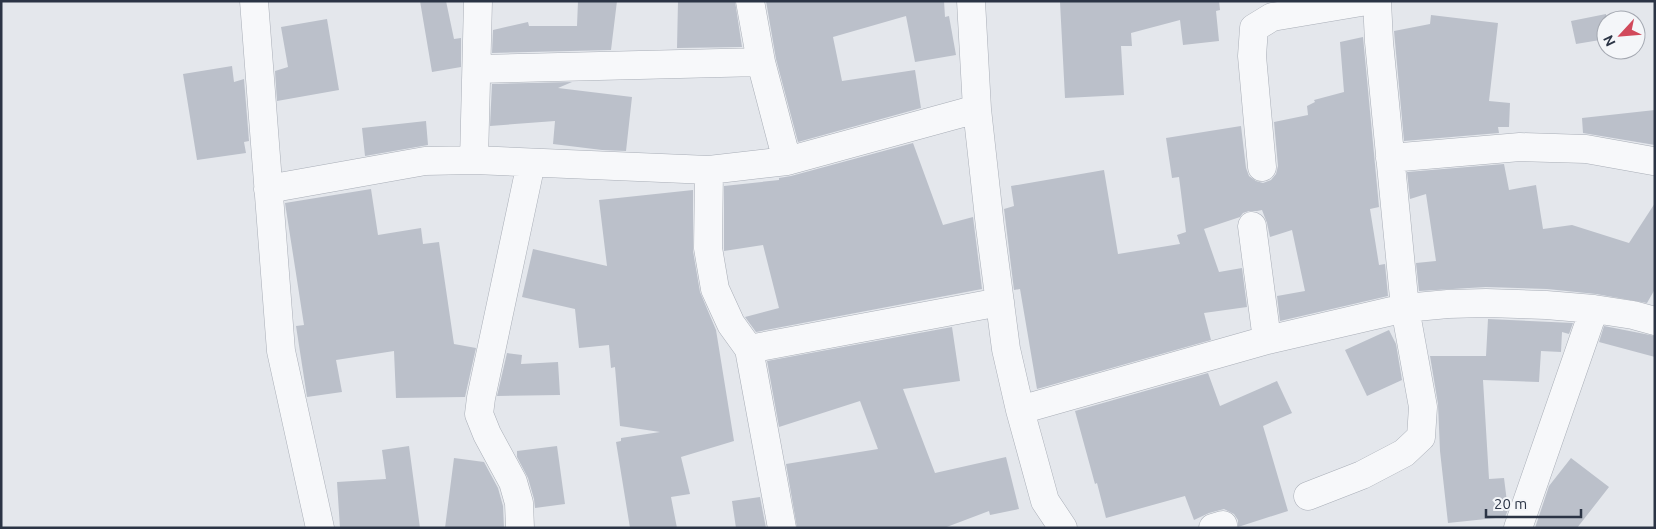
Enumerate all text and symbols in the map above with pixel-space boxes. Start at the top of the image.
north arrow [1596,10,1646,60]
text: N [1600,32,1619,49]
scale bar [1486,486,1581,518]
text: 20 m [1494,495,1527,512]

